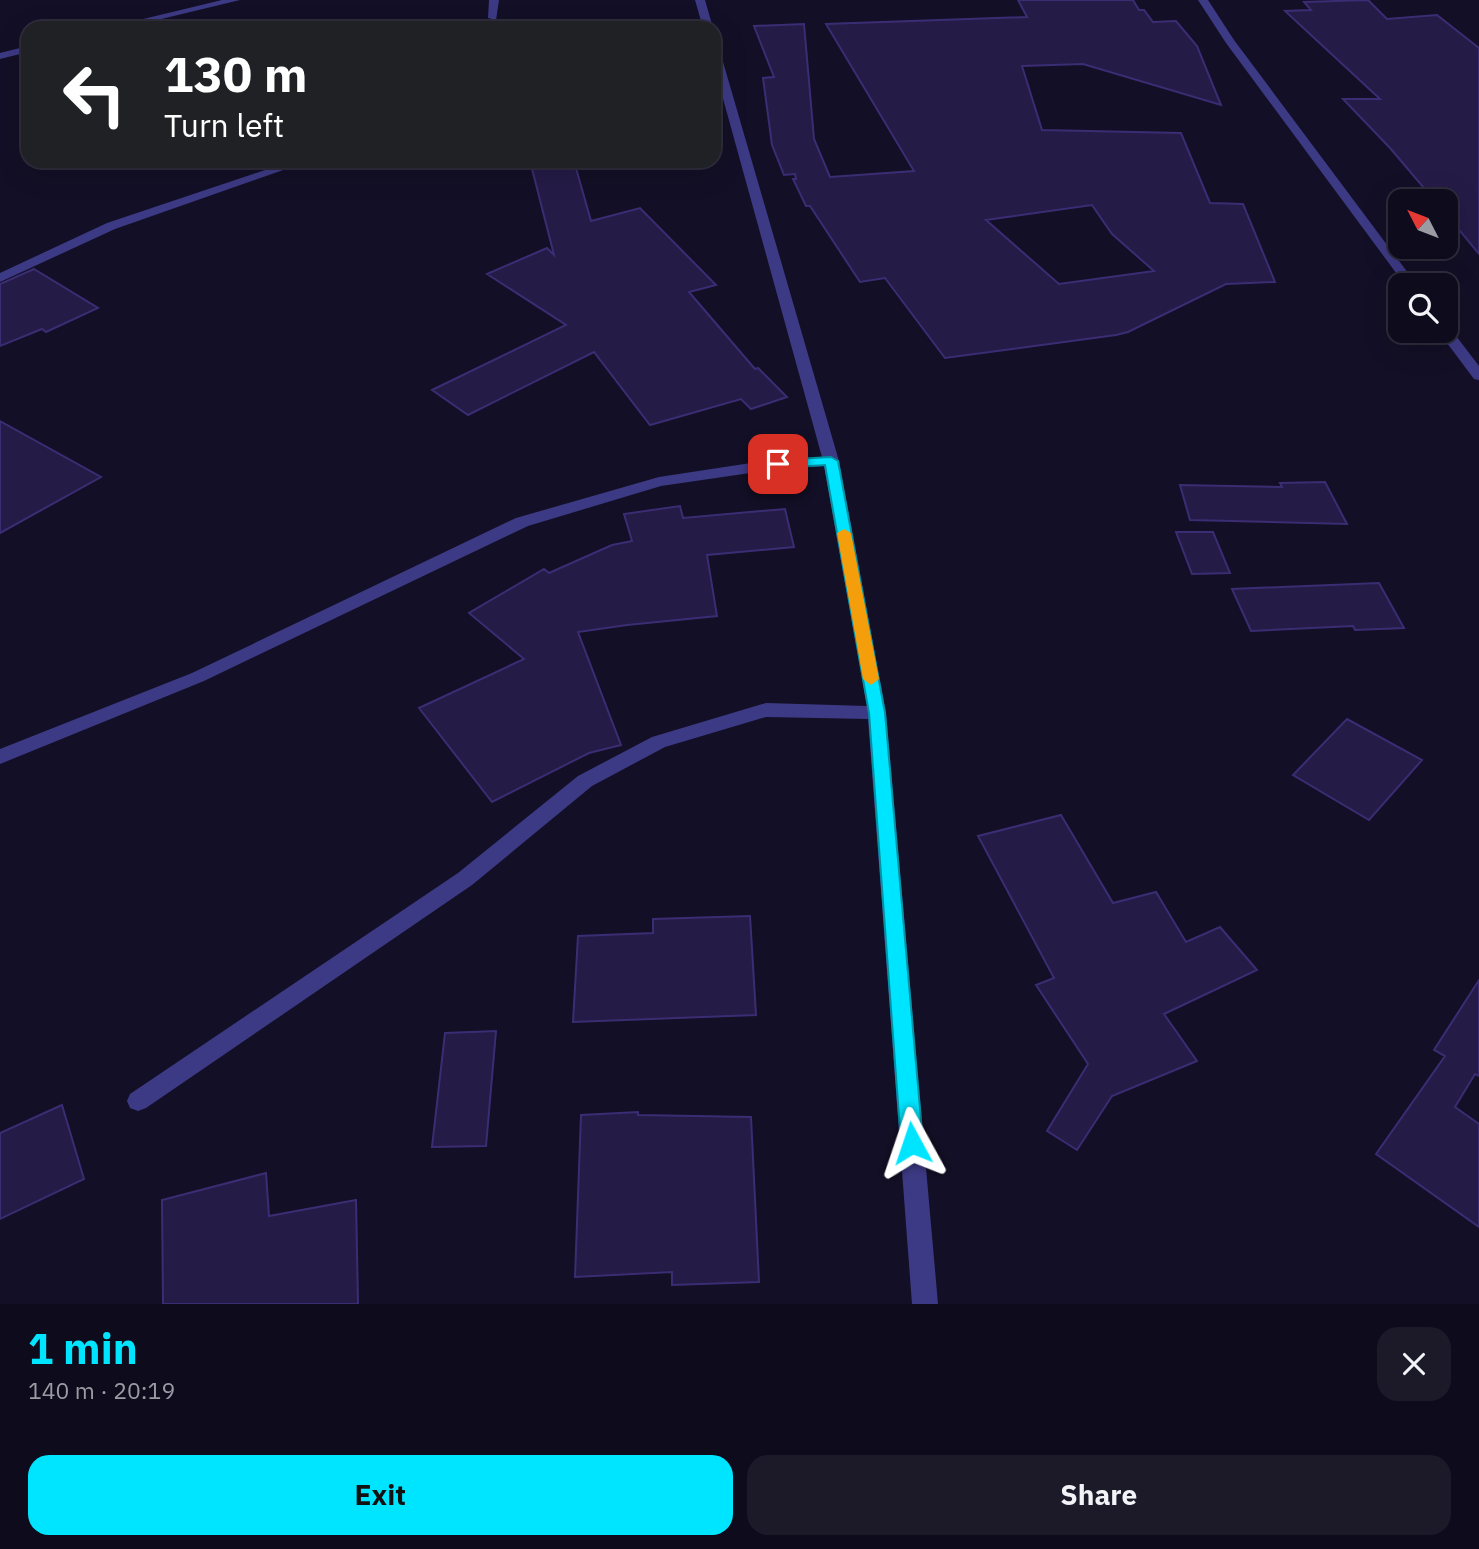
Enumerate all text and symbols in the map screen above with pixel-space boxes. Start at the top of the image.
text: 130 m [164,42,308,105]
icon: left [49,49,140,140]
text: Turn left [164,104,284,146]
north arrow [1388,189,1458,259]
map controls [1388,189,1458,343]
button: search [1388,273,1458,343]
pin [748,434,808,494]
icon: arrive [759,445,797,483]
position arrow [875,1106,949,1180]
text: 1 min [28,1321,138,1376]
button: close [1377,1327,1451,1401]
text: 140 m · 20:19 [28,1375,175,1405]
button: Exit [28,1455,733,1535]
button: Share [747,1455,1451,1535]

